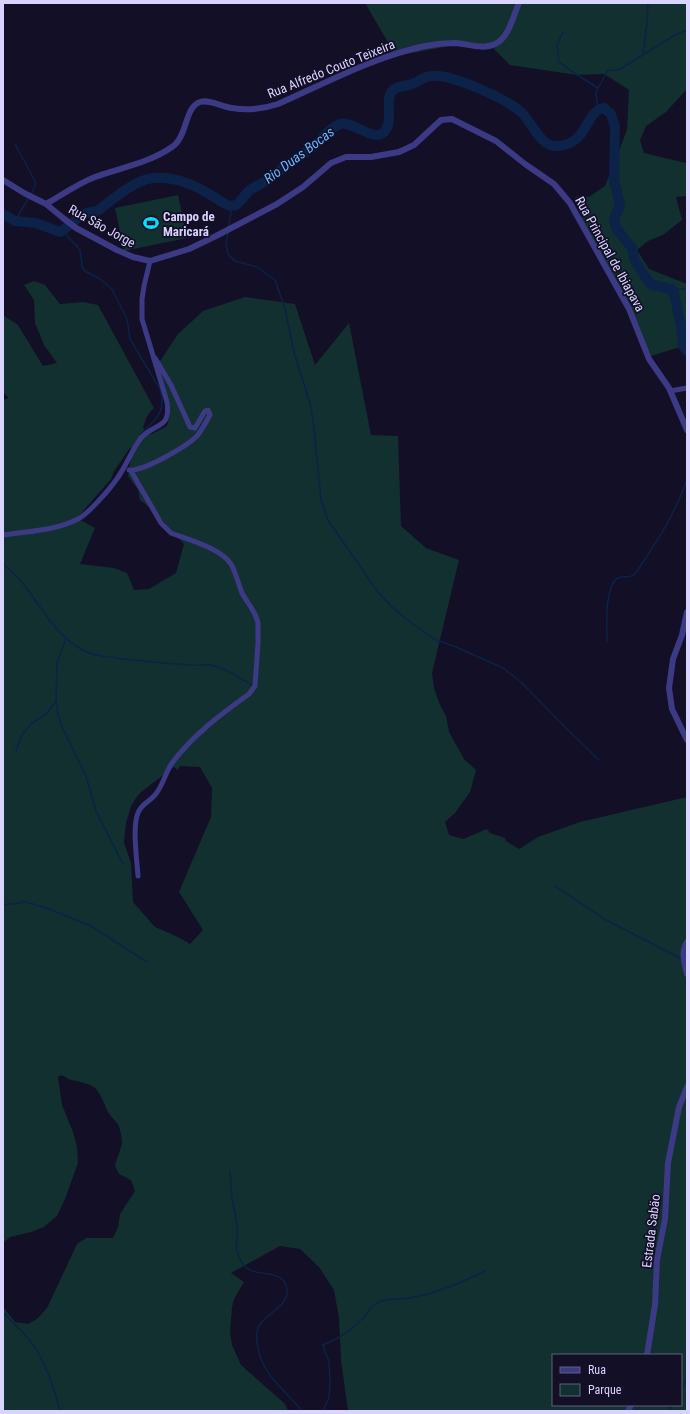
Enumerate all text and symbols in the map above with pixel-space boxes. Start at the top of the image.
street label: Rua Alfredo Couto Teixeira [265,37,397,101]
water label: Rio Duas Bocas [261,123,337,187]
street label: Rua Principal de Ibiapava [572,194,648,314]
street label: Rua São Jorge [66,201,138,251]
place label: Campo de Maricará [163,209,215,239]
sports icon: Campo de Maricará [142,214,160,232]
street label: Estrada Sabäo [639,1193,663,1269]
legend [552,1354,682,1406]
text: Rua [588,1363,606,1377]
text: Parque [588,1383,622,1397]

